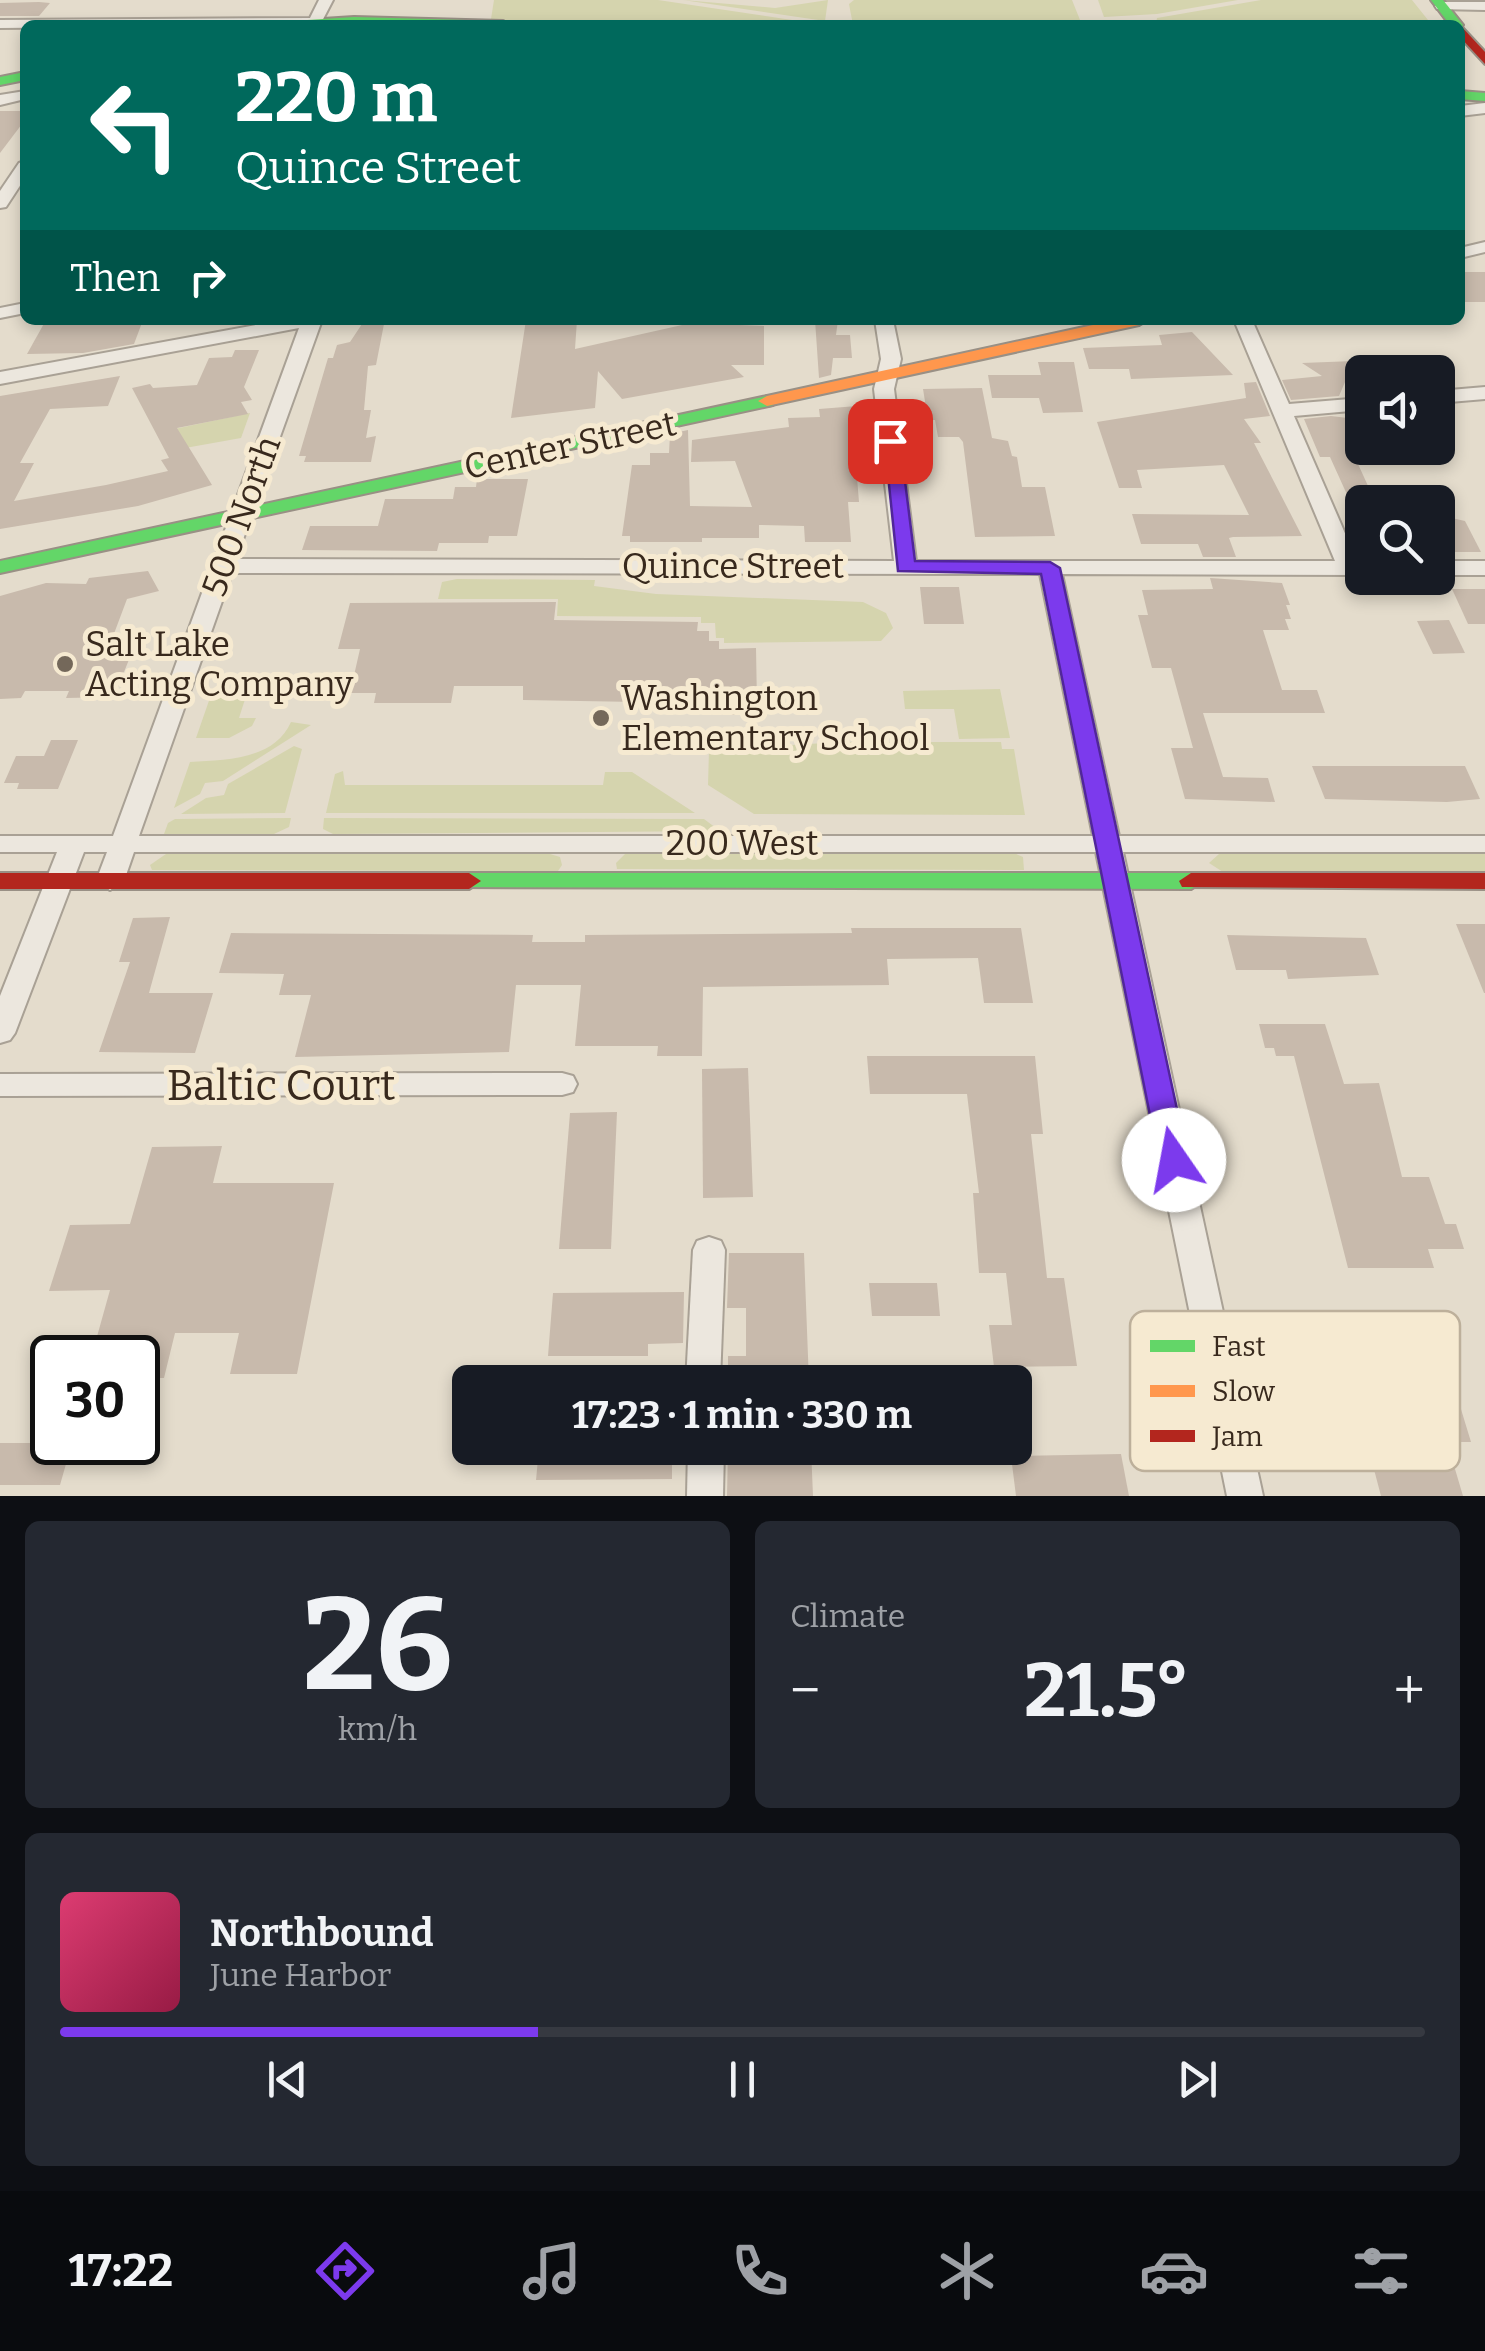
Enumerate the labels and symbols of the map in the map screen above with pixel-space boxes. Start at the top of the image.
pin [848,399,933,484]
street label: Center Street [460,402,680,488]
street label: 500 North [193,430,289,602]
street label: Quince Street [622,545,845,587]
place label: Salt Lake Acting Company [85,623,354,705]
marker: Salt Lake Acting Company [54,653,76,675]
place label: Washington Elementary School [621,677,930,759]
marker: Washington Elementary School [590,707,612,729]
street label: 200 West [666,822,819,864]
street label: Baltic Court [167,1061,395,1111]
position arrow [1122,1108,1226,1212]
legend [1130,1311,1460,1471]
text: Fast [1212,1330,1266,1363]
speed limit sign: 30 [30,1335,160,1465]
text: Slow [1212,1375,1275,1408]
text: Jam [1211,1420,1263,1453]

